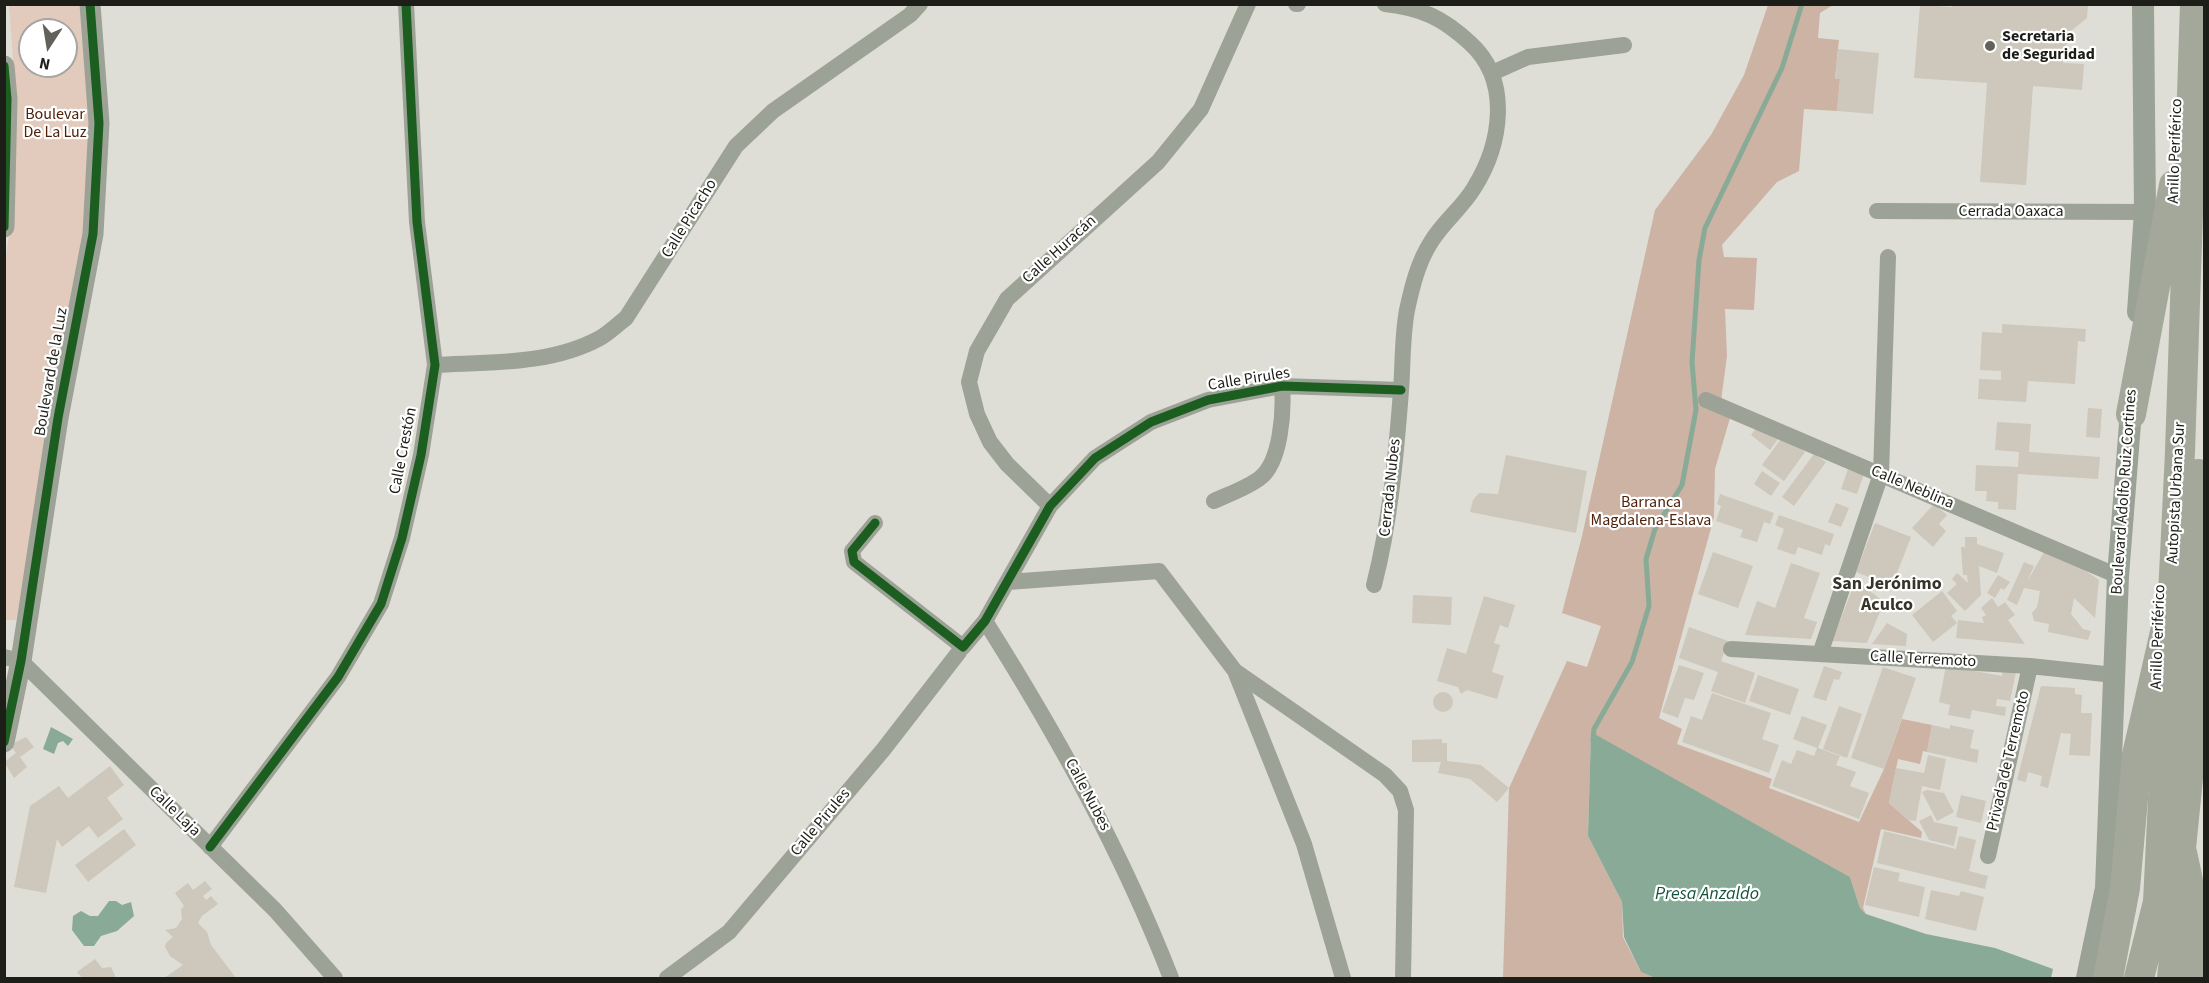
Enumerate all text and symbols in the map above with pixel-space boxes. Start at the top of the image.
north arrow [18,18,78,78]
place label: Secretaria de Seguridad [2002,27,2095,65]
marker: Secretaria de Seguridad [1983,39,1997,53]
text: N [37,52,52,76]
street label: Anillo Periférico [2165,98,2187,204]
park label: Boulevar De La Luz [23,105,87,143]
street label: Calle Picacho [658,176,722,262]
street label: Cerrada Oaxaca [1959,202,2063,222]
street label: Calle Huracán [1019,212,1101,288]
street label: Boulevard de la Luz [31,306,73,438]
street label: Calle Pirules [1207,364,1291,396]
street label: Boulevard Adolfo Ruiz Cortines [2108,389,2142,595]
street label: Calle Crestón [386,406,422,496]
street label: Autopista Urbana Sur [2164,422,2190,564]
street label: Cerrada Nubes [1376,438,1406,538]
street label: Calle Neblina [1868,462,1956,514]
park label: Barranca Magdalena-Eslava [1591,493,1711,531]
district label: San Jerónimo Aculco [1832,574,1942,616]
street label: Anillo Periférico [2148,584,2170,690]
street label: Calle Terremoto [1869,648,1977,672]
street label: Privada de Terremoto [1983,689,2035,833]
street label: Calle Nubes [1060,756,1114,834]
street label: Calle Laja [144,783,204,841]
street label: Calle Pirules [787,785,855,861]
water label: Presa Anzaldo [1655,884,1759,906]

